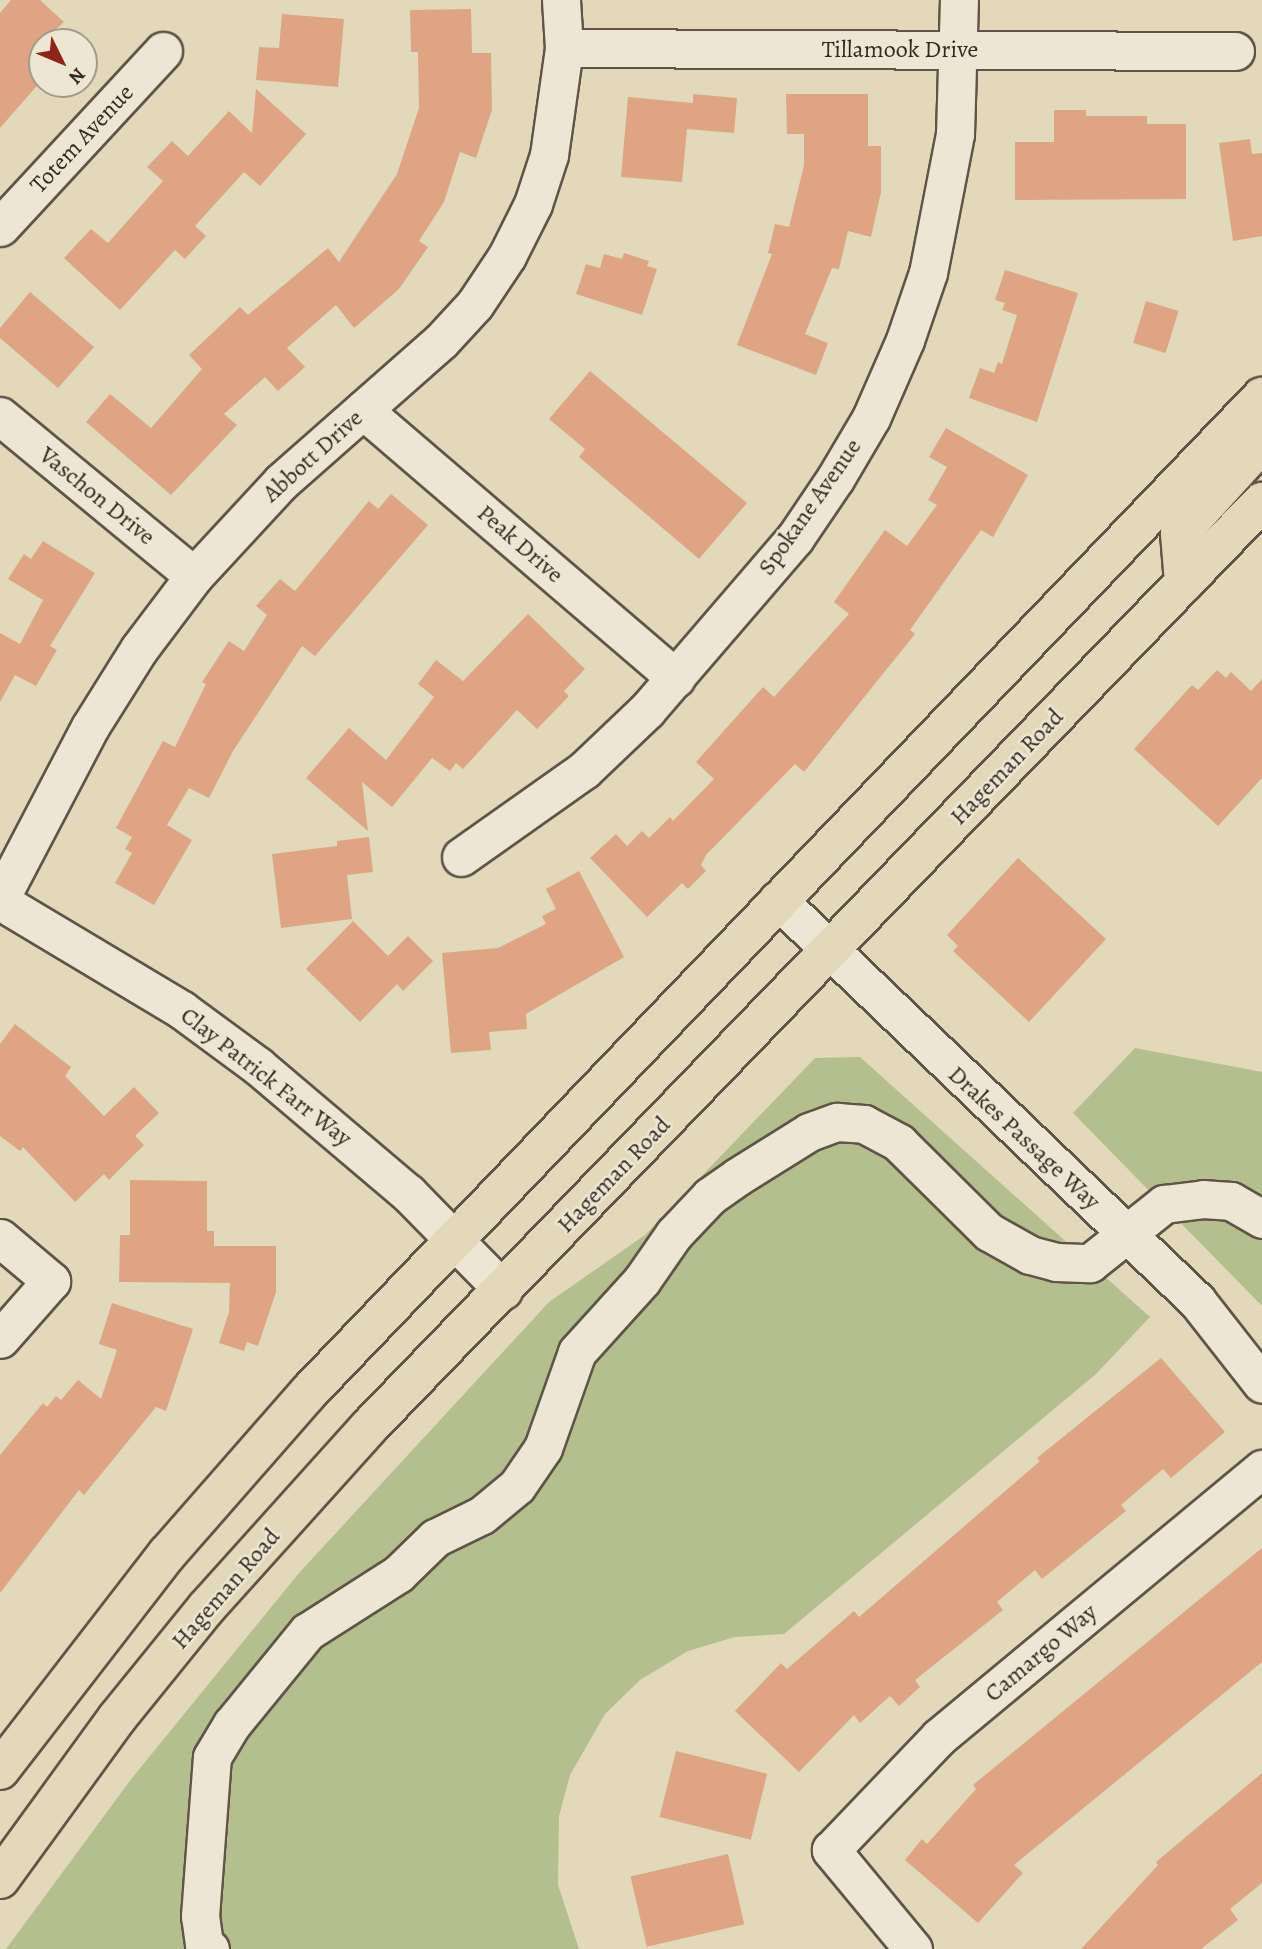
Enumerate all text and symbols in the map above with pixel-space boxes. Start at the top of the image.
north arrow [28,28,98,98]
street label: Tillamook Drive [822,36,978,64]
text: N [63,62,91,90]
street label: Totem Avenue [24,79,140,199]
street label: Abbott Drive [257,404,369,508]
street label: Spokane Avenue [752,433,868,581]
street label: Vaschon Drive [33,441,161,551]
street label: Peak Drive [471,499,569,589]
street label: Hageman Road [944,703,1070,831]
street label: Clay Patrick Farr Way [175,1001,357,1153]
street label: Drakes Passage Way [942,1060,1106,1216]
street label: Hageman Road [551,1111,677,1239]
street label: Hageman Road [166,1523,286,1655]
street label: Camargo Way [979,1598,1103,1708]

